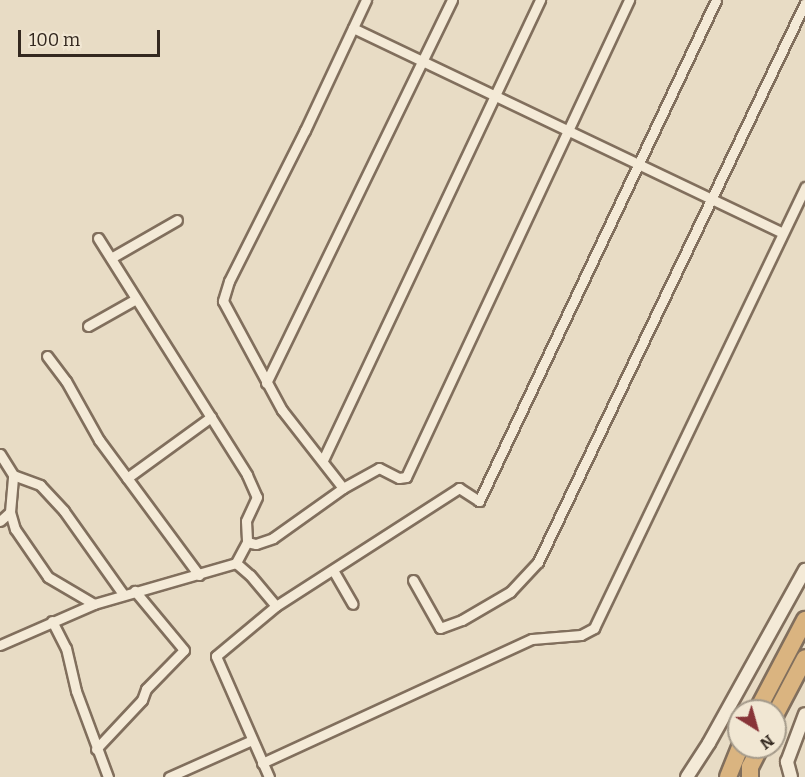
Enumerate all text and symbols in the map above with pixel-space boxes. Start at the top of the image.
scale bar [21,18,164,56]
text: 100 m [29,29,80,51]
north arrow [727,699,787,759]
text: N [756,731,778,753]

